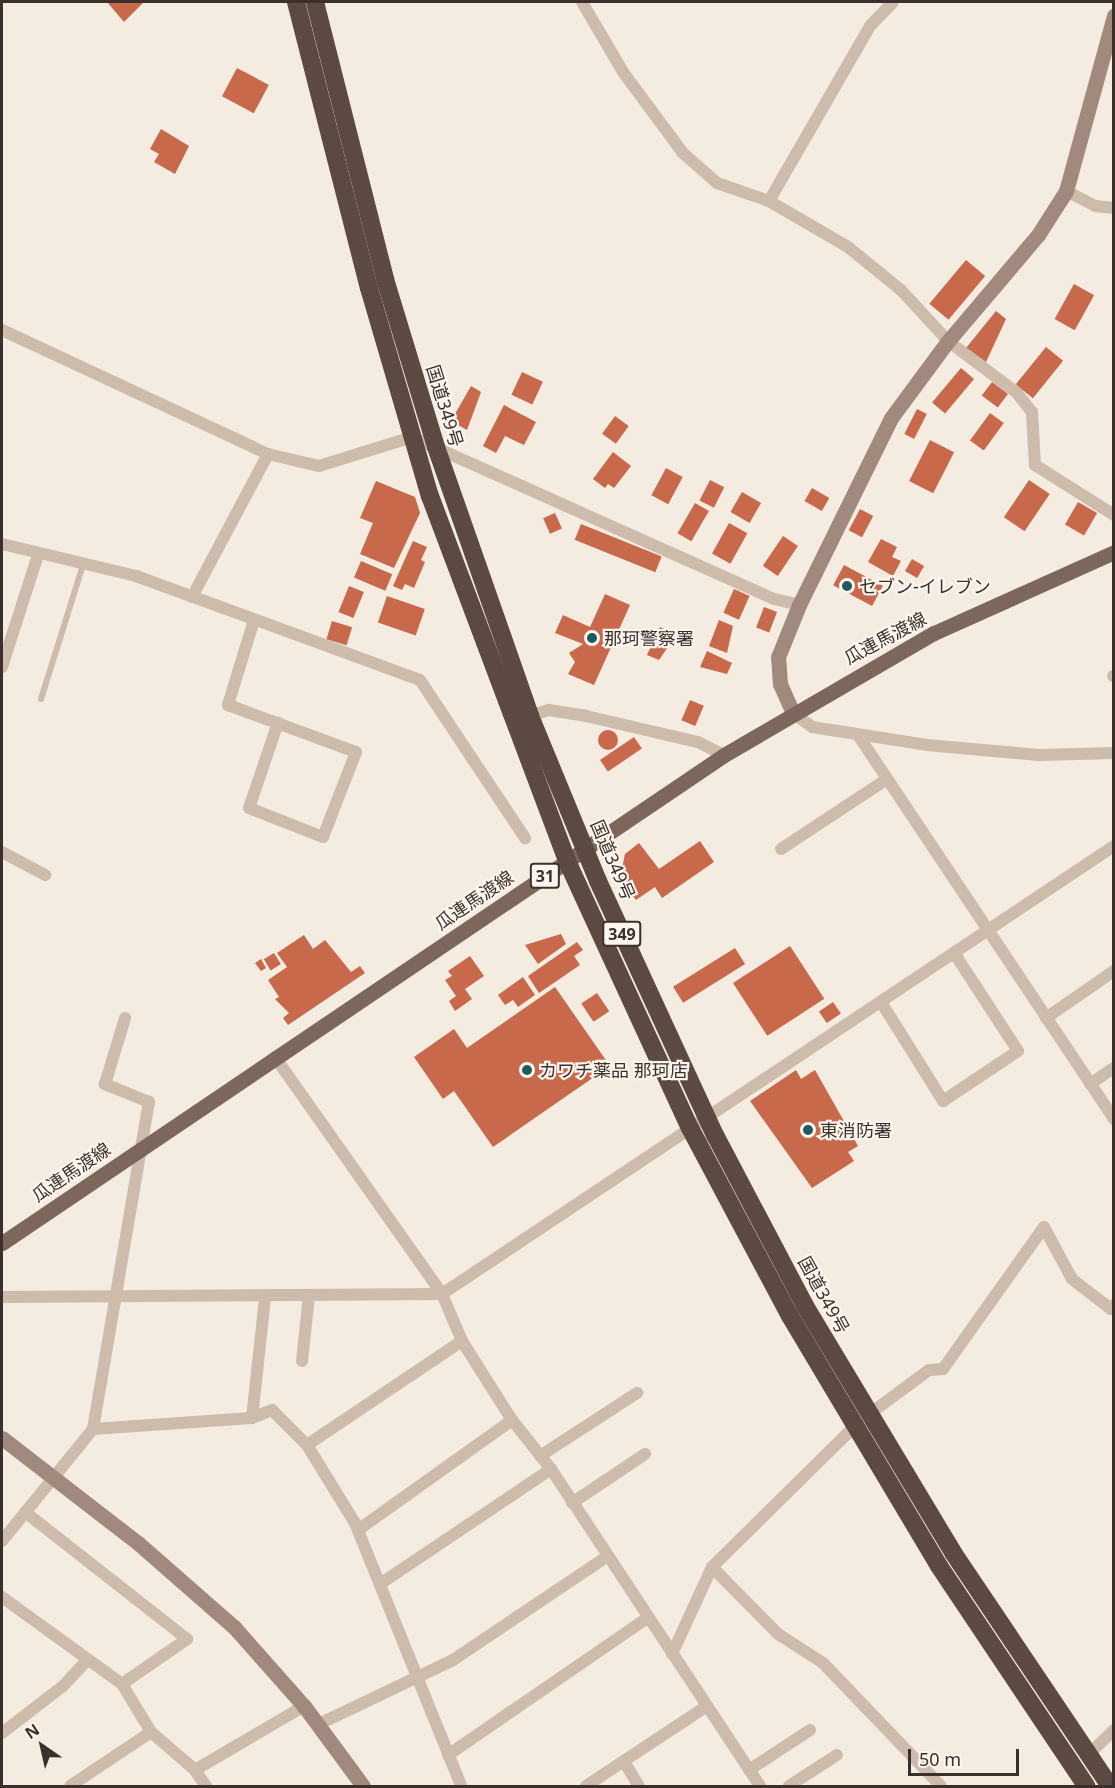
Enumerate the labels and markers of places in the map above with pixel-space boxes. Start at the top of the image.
place label: セブン-イレブン [859,575,991,597]
marker: セブン-イレブン [840,579,854,593]
place label: 那珂警察署 [604,627,694,649]
marker: 那珂警察署 [585,631,599,645]
place label: カワチ薬品 那珂店 [539,1059,688,1081]
marker: カワチ薬品 那珂店 [520,1063,534,1077]
place label: 東消防署 [820,1119,892,1141]
marker: 東消防署 [801,1123,815,1137]

